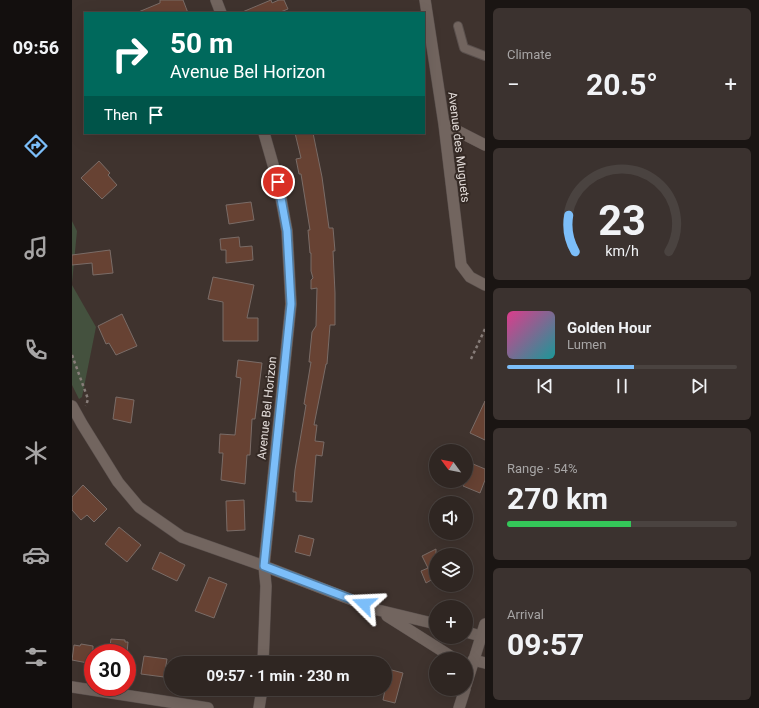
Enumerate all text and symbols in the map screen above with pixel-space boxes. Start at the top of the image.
text: 50 m [170,27,233,60]
icon: right [104,28,156,80]
text: 09:56 [13,37,59,58]
text: Climate [507,47,551,62]
text: Avenue Bel Horizon [170,61,326,82]
text: 20.5° [586,67,658,102]
text: − [507,72,520,97]
text: + [725,72,737,97]
street label: Avenue des Muguets [445,91,473,203]
icon: arrive [145,104,167,126]
text: Then [104,106,137,124]
icon: directions [22,132,50,160]
pin [261,165,295,199]
icon: arrive [267,171,289,193]
text: 23 [598,196,646,245]
icon: music [22,234,50,262]
text: km/h [605,243,639,259]
text: Golden Hour [567,319,651,337]
icon: phone [22,336,50,364]
text: Lumen [567,337,606,352]
street label: Avenue Bel Horizon [255,356,279,460]
icon: previous [534,375,556,397]
icon: pause [611,375,633,397]
icon: next [688,375,710,397]
icon: climate [22,439,50,467]
north arrow [429,444,473,488]
map controls [429,444,473,696]
text: Range · 54% [507,461,577,476]
text: 270 km [507,481,608,516]
button: sound [429,496,473,540]
icon: car [22,541,50,569]
button: layers [429,548,473,592]
position arrow [343,583,385,625]
button: + [429,600,473,644]
text: Arrival [507,607,544,622]
text: 09:57 [507,627,584,662]
icon: filters [22,643,50,671]
speed limit sign: 30 [84,644,136,696]
button: − [429,652,473,696]
text: 09:57 · 1 min · 230 m [207,667,349,685]

